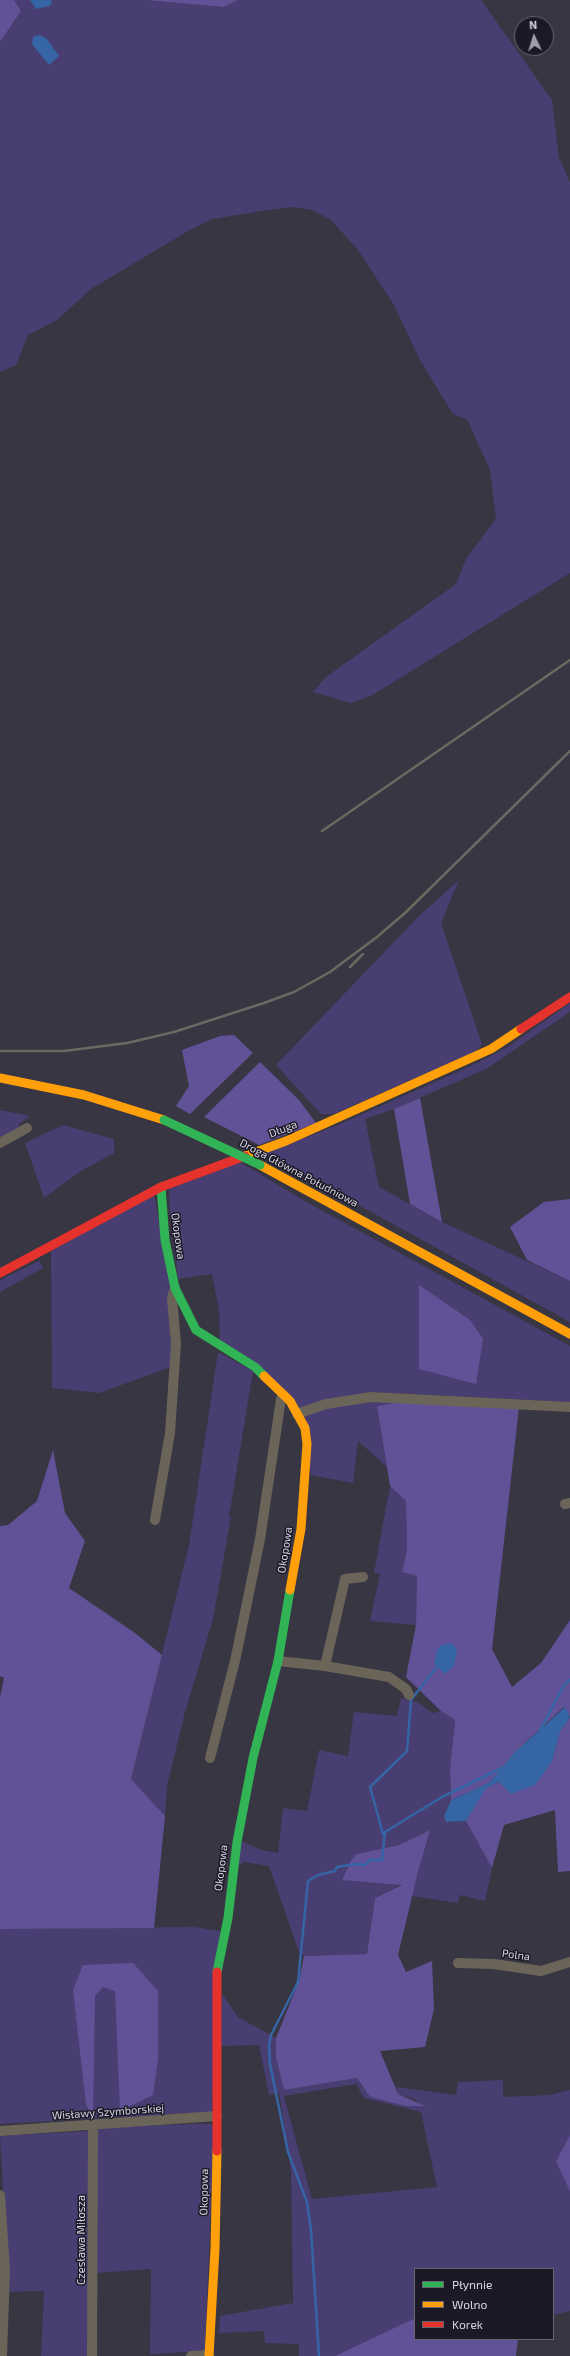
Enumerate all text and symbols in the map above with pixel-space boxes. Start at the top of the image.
north arrow [514,16,554,56]
text: N [529,18,538,31]
street label: Długa [267,1118,299,1140]
street label: Droga Główna Południowa [237,1136,361,1210]
street label: Okopowa [168,1212,188,1260]
street label: Okopowa [275,1526,295,1574]
street label: Okopowa [212,1844,230,1892]
street label: Polna [501,1946,531,1964]
street label: Wisławy Szymborskiej [51,2101,165,2123]
street label: Okopowa [197,2169,211,2215]
street label: Czesława Miłosza [74,2195,88,2285]
legend [414,2268,554,2340]
text: Płynnie [452,2277,492,2291]
text: Wolno [452,2297,487,2311]
text: Korek [452,2317,483,2331]

